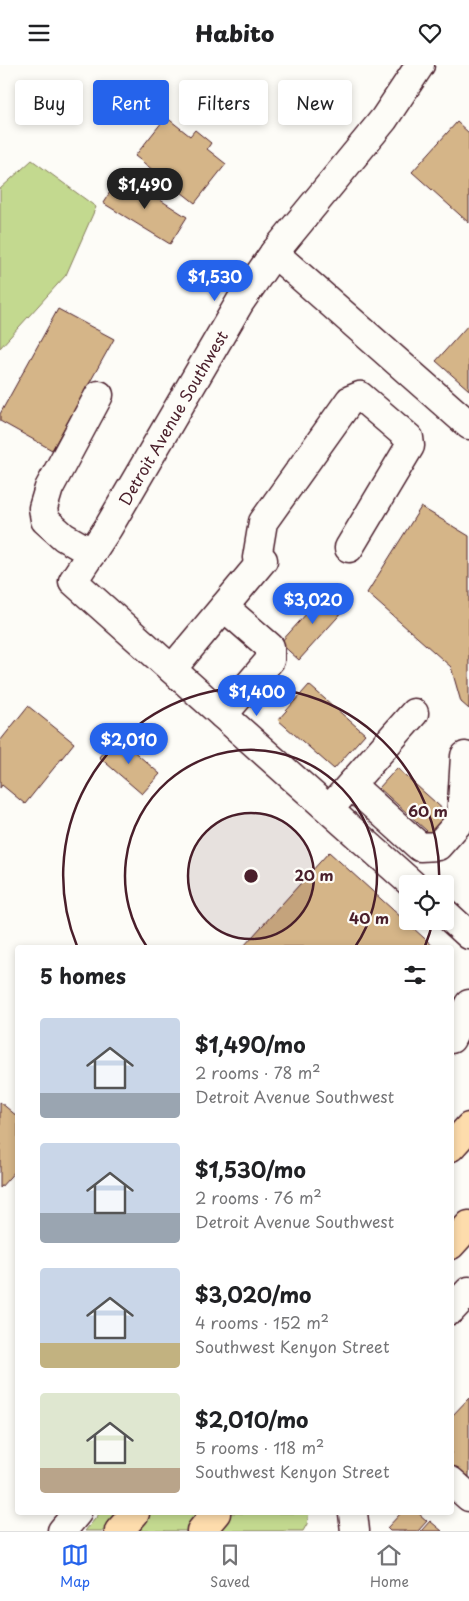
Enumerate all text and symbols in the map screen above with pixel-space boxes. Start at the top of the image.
text: Habito [195,16,274,49]
icon: menu [25,19,53,47]
icon: heart [416,19,444,47]
chip: Buy [15,80,83,125]
chip: Rent [93,80,169,125]
chip: Filters [179,80,268,125]
chip: New [278,80,352,125]
pin: $1,490 [104,167,186,210]
text: $1,490 [118,172,172,196]
pin: $1,530 [174,259,256,302]
text: $1,530 [188,264,242,288]
street label: Detroit Avenue Southwest [112,326,233,510]
pin: $3,020 [272,583,354,625]
text: $3,020 [284,587,342,611]
pin: $1,400 [216,675,298,717]
text: $1,400 [229,679,285,703]
pin: $2,010 [88,723,170,765]
text: $2,010 [101,727,157,751]
text: 60 m [408,799,448,822]
text: 20 m [295,863,333,886]
centre of rings [242,867,260,885]
map controls [399,875,454,930]
button: locate [399,875,454,930]
text: 40 m [349,906,389,929]
text: 5 homes [40,959,126,991]
icon: filters [401,961,429,989]
text: $1,490/mo [195,1028,306,1060]
icon: home [80,1038,140,1098]
text: 2 rooms · 78 m² [195,1060,321,1084]
text: Detroit Avenue Southwest [195,1084,394,1108]
text: $1,530/mo [195,1153,306,1185]
icon: home [80,1163,140,1223]
text: 2 rooms · 76 m² [195,1185,322,1209]
text: Detroit Avenue Southwest [195,1209,394,1233]
text: $3,020/mo [195,1278,311,1310]
icon: home [80,1288,140,1348]
text: 4 rooms · 152 m² [195,1310,329,1334]
text: Southwest Kenyon Street [195,1334,390,1358]
text: $2,010/mo [195,1403,308,1435]
icon: home [80,1413,140,1473]
text: 5 rooms · 118 m² [195,1435,324,1459]
text: Southwest Kenyon Street [195,1459,390,1483]
tab: Map [60,1541,90,1592]
tab: Saved [210,1541,250,1592]
tab: Home [370,1541,409,1592]

